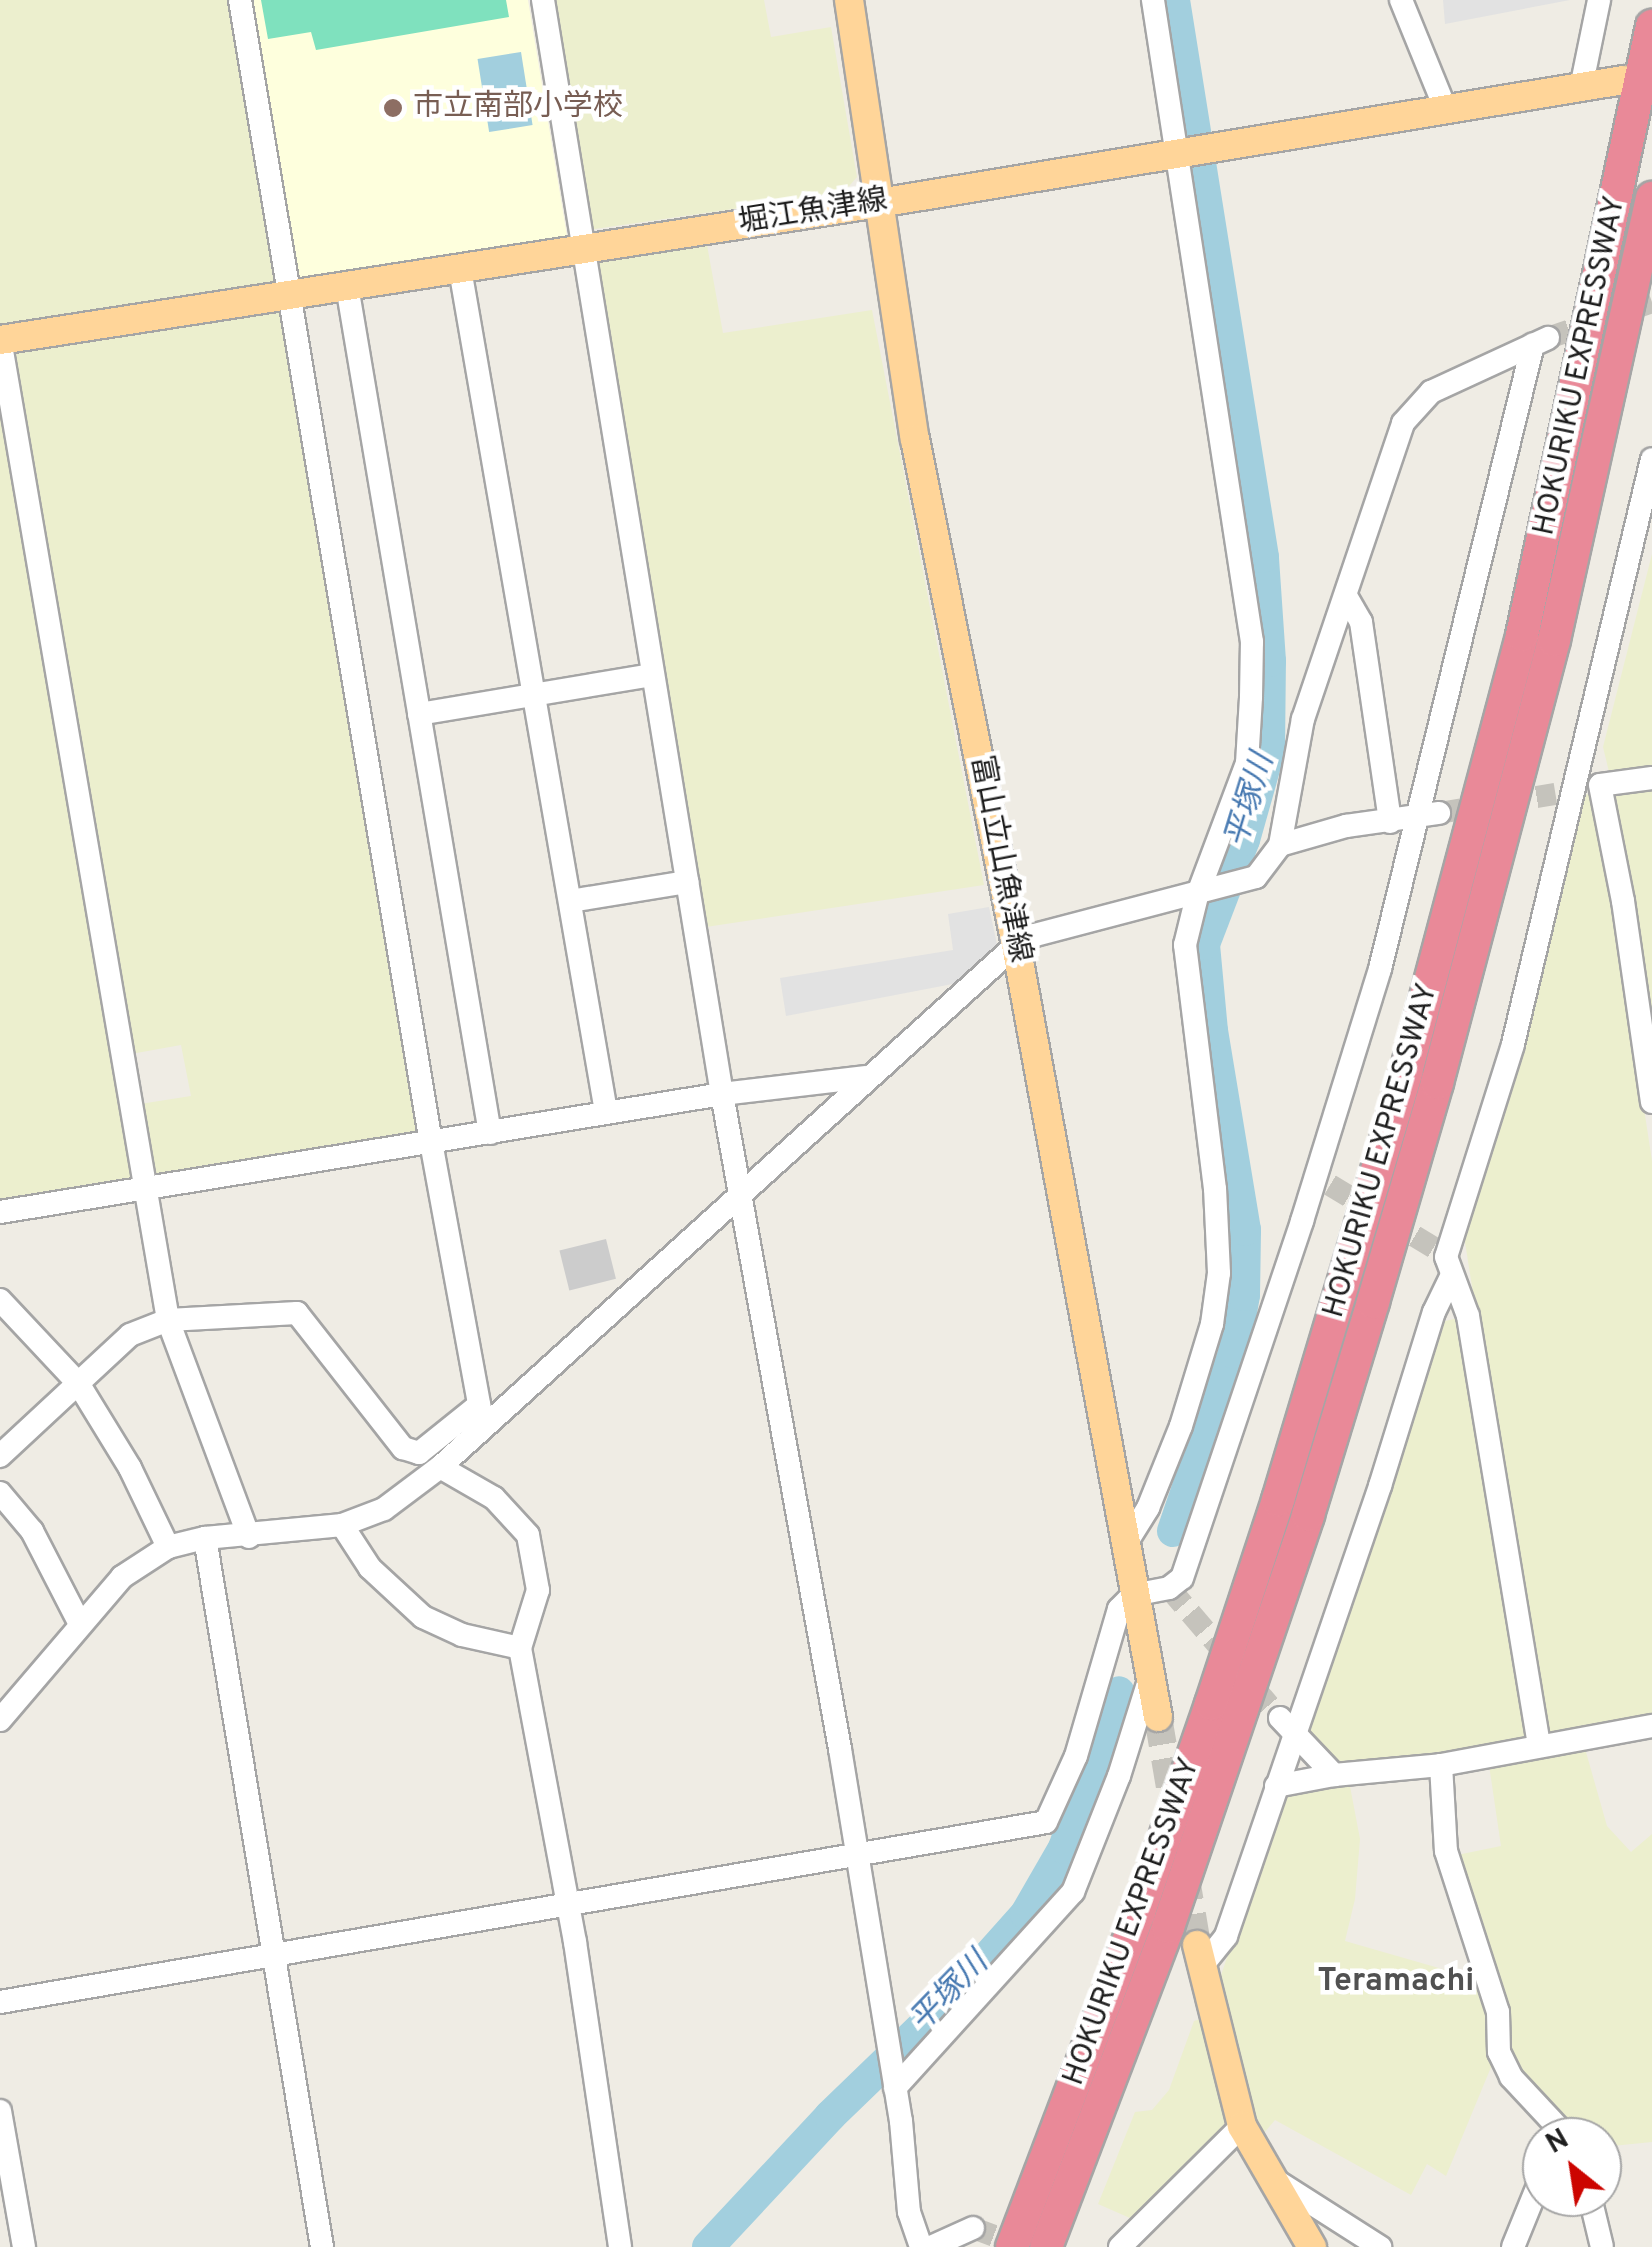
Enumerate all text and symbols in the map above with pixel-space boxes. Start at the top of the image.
place label: 市立南部小学校 [413,90,623,126]
marker: 市立南部小学校 [382,97,404,119]
street label: 堀江魚津線 [736,183,890,243]
street label: HOKURIKU EXPRESSWAY [1527,193,1635,539]
water label: 平塚川 [1219,749,1283,853]
street label: 富山立山魚津線 [961,752,1037,966]
street label: HOKURIKU EXPRESSWAY [1317,980,1447,1322]
street label: HOKURIKU EXPRESSWAY [1057,1753,1209,2091]
water label: 平塚川 [903,1945,997,2041]
district label: Teramachi [1318,1963,1474,2001]
north arrow [1522,2117,1622,2217]
text: N [1540,2122,1576,2163]

